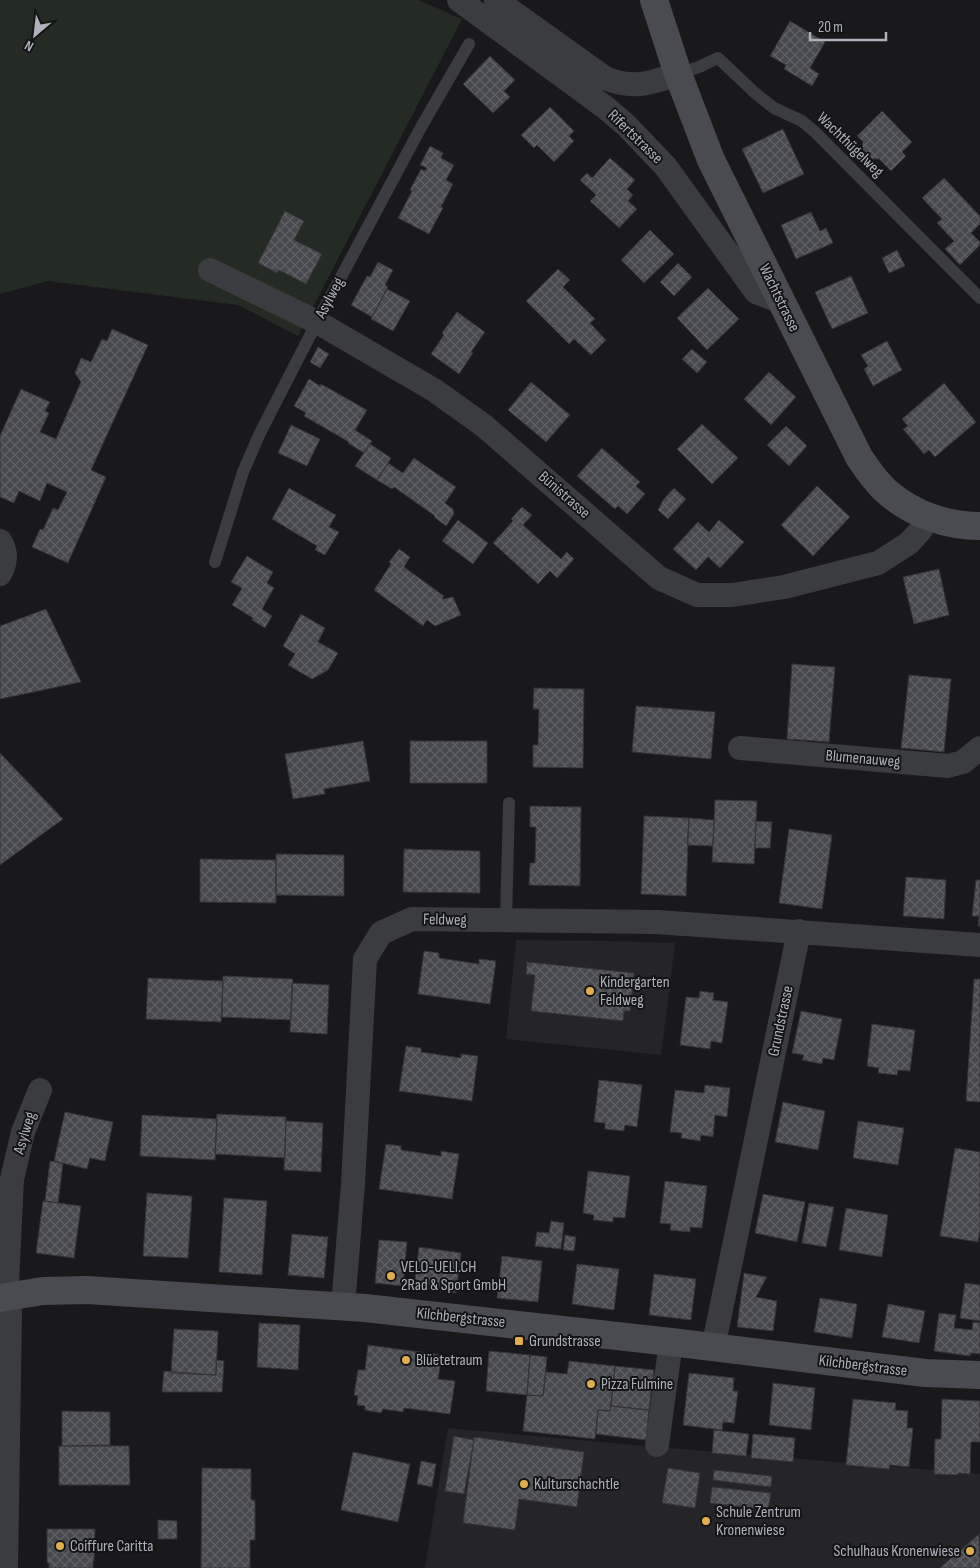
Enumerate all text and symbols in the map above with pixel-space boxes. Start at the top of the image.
north arrow [10,10,60,60]
scale bar [810,10,886,42]
text: 20 m [818,18,843,37]
text: N [22,37,36,55]
street label: Rifertstrasse [603,106,667,168]
street label: Wachthügelweg [813,109,887,181]
street label: Wachtstrasse [754,261,804,335]
street label: Asylweg [311,274,349,323]
street label: Bünistrasse [534,467,594,523]
street label: Blumenauweg [825,746,901,772]
street label: Feldweg [423,910,467,930]
place label: Kindergarten Feldweg [600,973,670,1010]
street label: Grundstrasse [764,984,798,1058]
marker: Kindergarten Feldweg [584,985,596,997]
street label: Asylweg [9,1109,40,1158]
place label: VELO-UELI.CH 2Rad & Sport GmbH [401,1258,506,1295]
marker: VELO-UELI.CH 2Rad & Sport GmbH [385,1270,397,1282]
street label: Kilchbergstrasse [416,1304,506,1332]
place label: Grundstrasse [529,1332,601,1351]
marker: Grundstrasse [513,1335,525,1347]
place label: Blüetetraum [416,1351,483,1370]
street label: Kilchbergstrasse [818,1351,908,1381]
marker: Blüetetraum [400,1354,412,1366]
place label: Pizza Fulmine [601,1375,673,1394]
marker: Pizza Fulmine [585,1378,597,1390]
place label: Kulturschachtle [534,1475,619,1494]
marker: Kulturschachtle [518,1478,530,1490]
place label: Schule Zentrum Kronenwiese [716,1503,801,1540]
marker: Schule Zentrum Kronenwiese [700,1515,712,1527]
place label: Coiffure Caritta [70,1537,153,1556]
marker: Coiffure Caritta [54,1540,66,1552]
place label: Schulhaus Kronenwiese [833,1542,960,1561]
marker: Schulhaus Kronenwiese [964,1545,976,1557]

